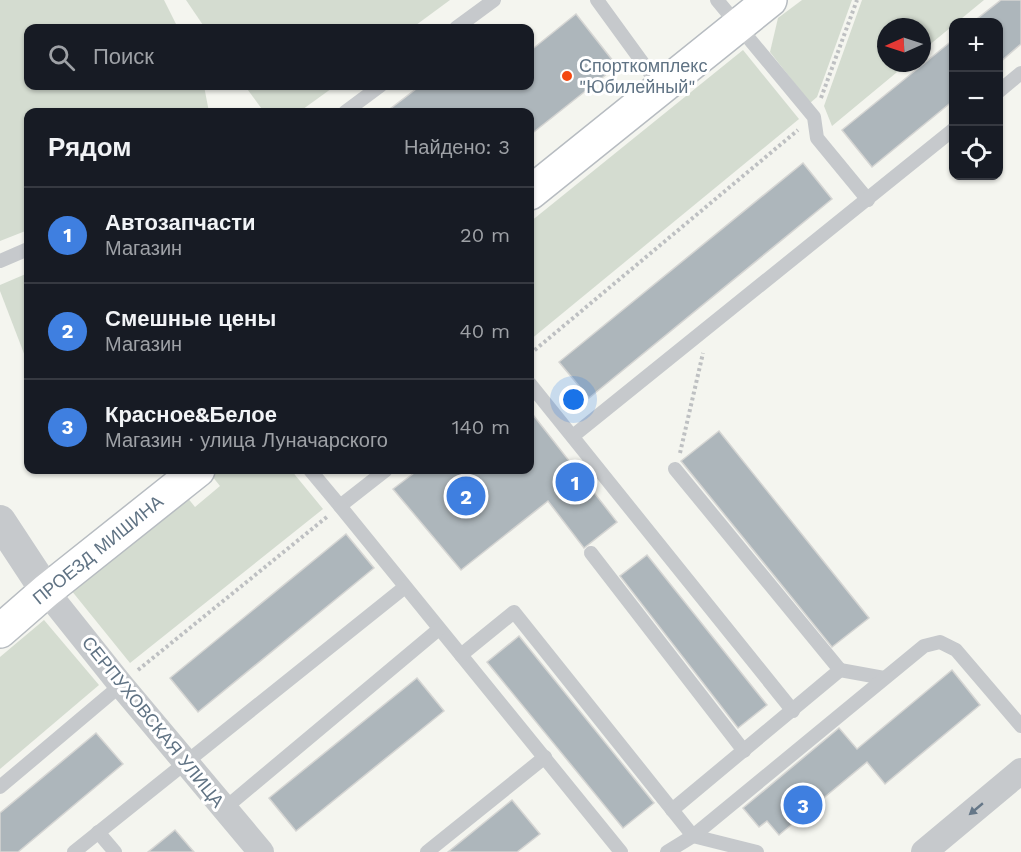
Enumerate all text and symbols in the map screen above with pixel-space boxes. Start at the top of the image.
north arrow [877,18,931,72]
map controls [949,18,1003,180]
button: + [949,18,1003,72]
search box [24,24,534,90]
icon: search [45,41,78,74]
text: Поиск [93,44,154,69]
place label: Спорткомплекс "Юбилейный" [579,55,707,97]
marker: Спорткомплекс "Юбилейный" [560,69,574,83]
button: − [949,72,1003,126]
button: locate [949,126,1003,180]
text: Рядом [48,132,131,162]
text: Найдено: 3 [404,135,510,159]
text: Автозапчасти [105,210,255,235]
text: 1 [63,223,72,247]
text: 20 m [460,223,510,247]
text: Магазин [105,236,182,260]
text: Смешные цены [105,306,276,331]
text: 2 [62,319,73,343]
text: 40 m [459,319,510,343]
text: Магазин [105,332,182,356]
your location [559,385,588,414]
text: Красное&Белое [105,402,277,427]
text: 3 [62,415,73,439]
text: 140 m [452,415,510,439]
text: Магазин · улица Луначарского [105,428,388,452]
pin: 1 [556,460,594,504]
pin: 2 [446,474,486,518]
street label: ПРОЕЗД МИШИНА [28,491,167,609]
street label: СЕРПУХОВСКАЯ УЛИЦА [78,632,229,811]
pin: 3 [784,782,822,828]
one-way arrow [968,802,984,815]

